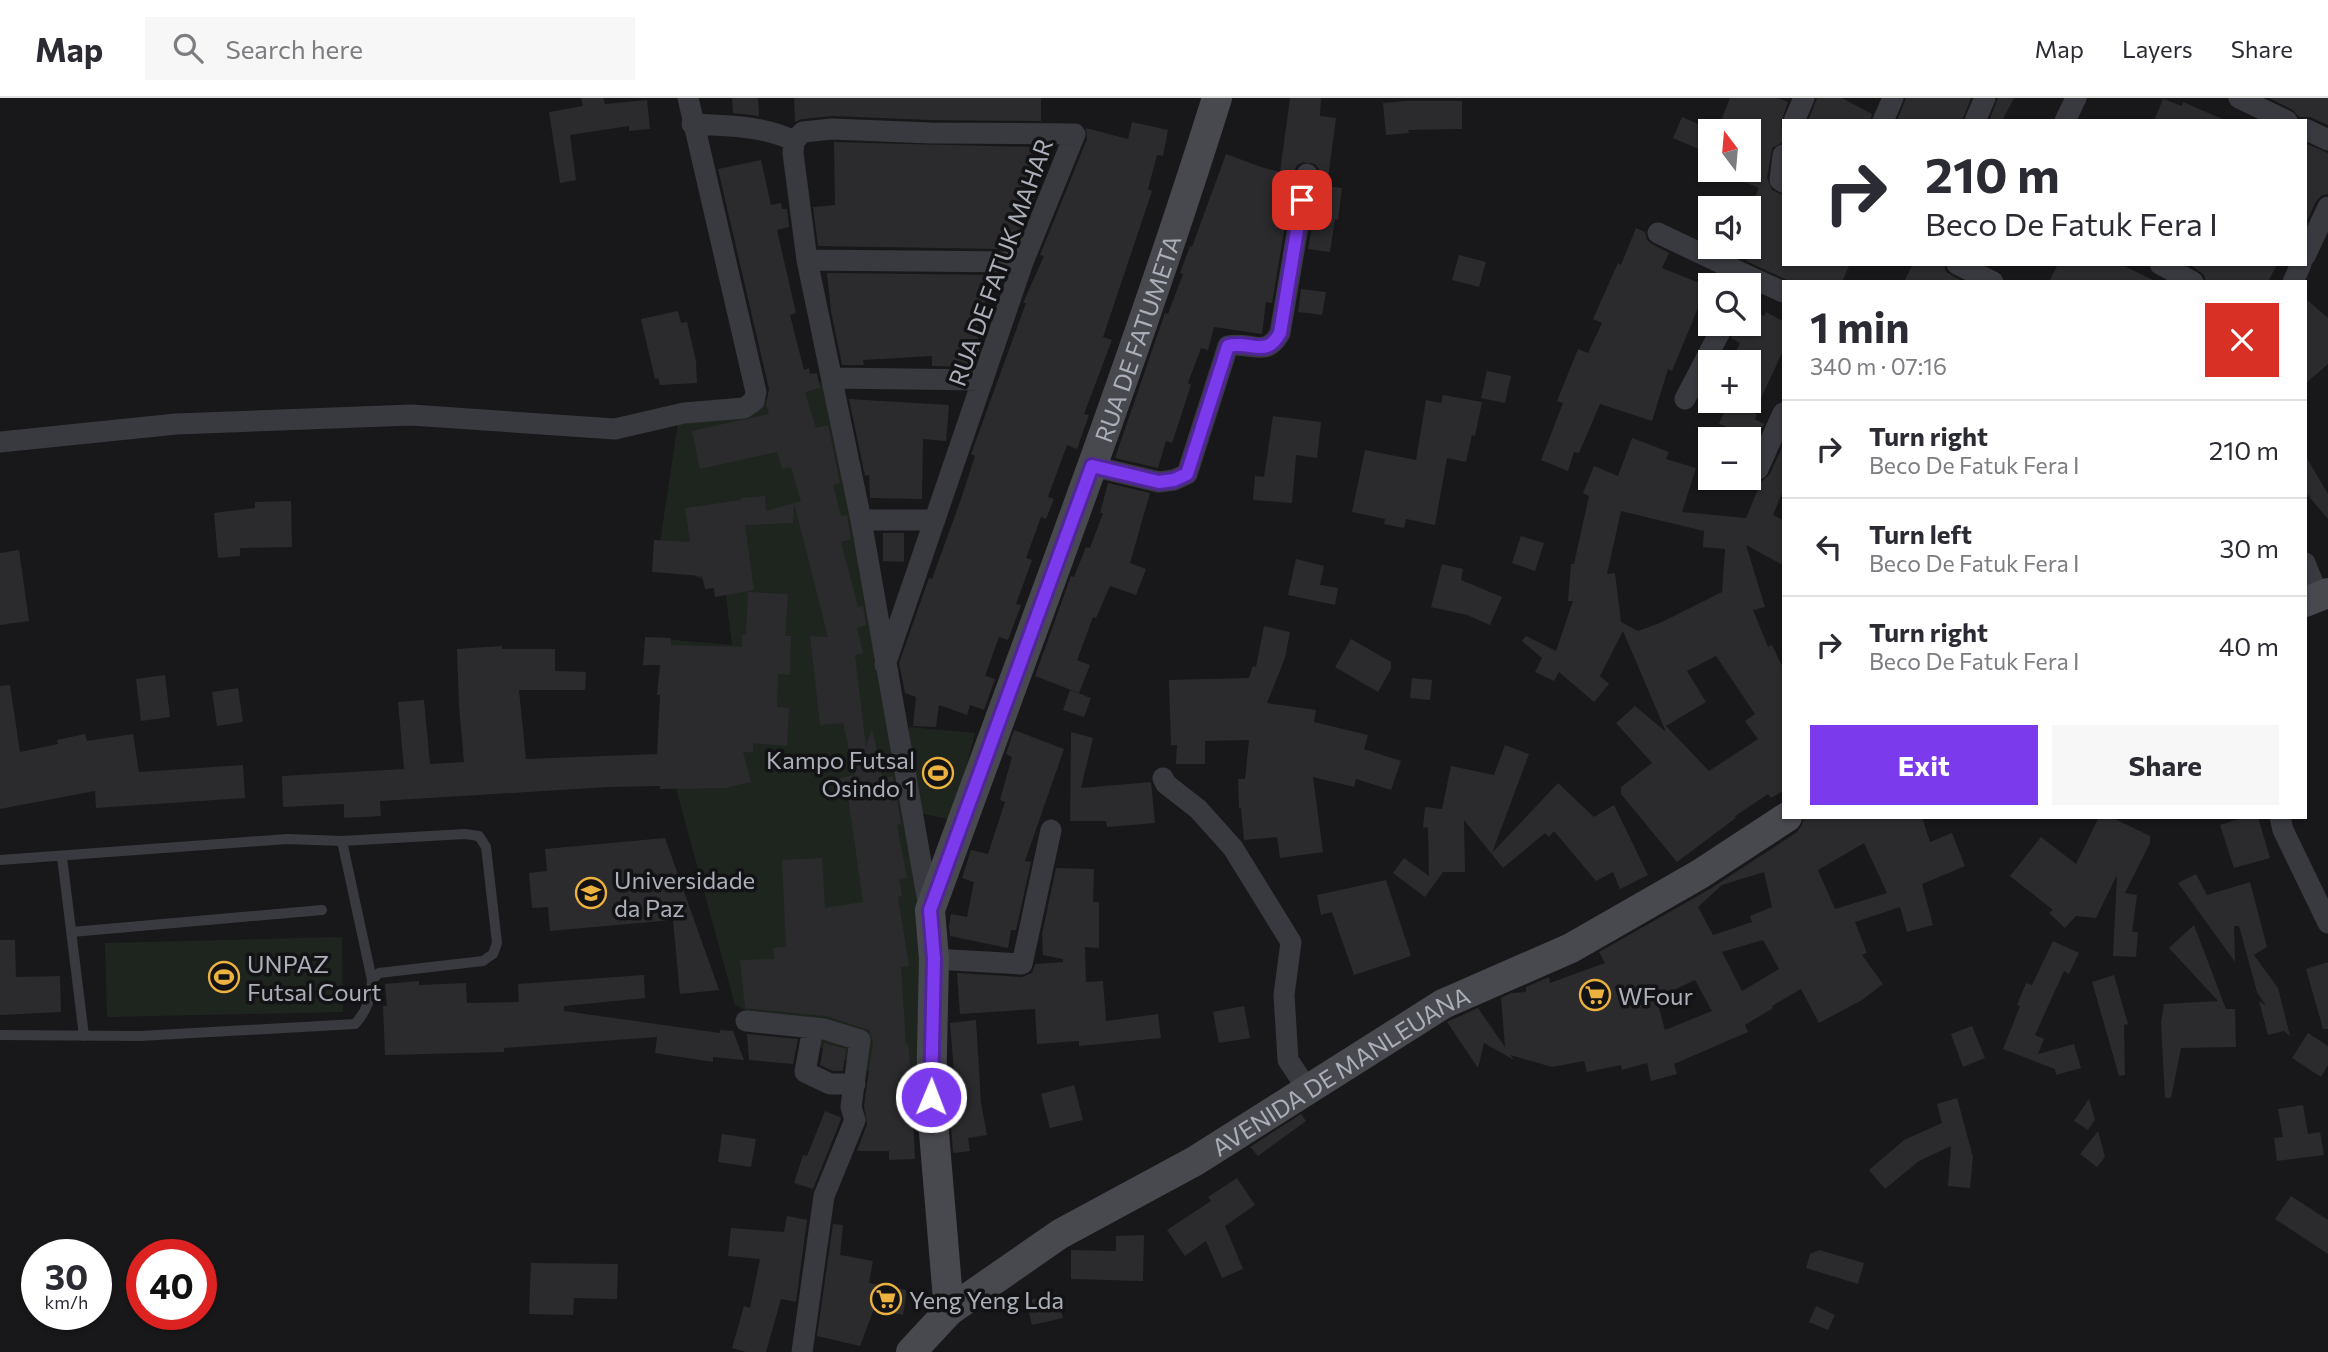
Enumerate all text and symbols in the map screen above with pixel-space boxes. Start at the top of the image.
search box [145,17,635,80]
text: Map [35,28,103,69]
icon: search [169,29,207,67]
text: Search here [225,33,363,64]
text: Map [2035,34,2084,63]
text: Layers [2122,34,2193,63]
text: Share [2231,34,2293,63]
north arrow [1698,119,1760,182]
map controls [1698,119,1761,490]
street label: RUA DE FATUK MAHAR [942,134,1058,390]
text: 210 m [1925,143,2060,203]
icon: right [1810,147,1901,238]
pin [1272,170,1332,230]
icon: arrive [1283,181,1321,219]
button: sound [1698,196,1761,259]
text: Beco De Fatuk Fera I [1925,203,2218,243]
street label: RUA DE FATUMETA [1088,231,1186,446]
button: search [1698,273,1761,336]
text: 1 min [1810,300,1910,352]
button: close [2205,303,2279,377]
button: + [1698,350,1761,413]
text: 340 m · 07:16 [1810,352,1947,380]
text: Turn right [1869,420,1988,451]
button: − [1698,427,1761,490]
icon: right [1810,430,1848,468]
text: 210 m [2209,434,2279,465]
text: Beco De Fatuk Fera I [1869,451,2080,479]
text: Turn left [1869,518,1972,549]
icon: left [1810,528,1848,566]
text: 30 m [2220,532,2279,563]
text: Beco De Fatuk Fera I [1869,549,2080,577]
text: Turn right [1869,616,1988,647]
icon: right [1810,626,1848,664]
text: 40 m [2219,630,2279,661]
text: Beco De Fatuk Fera I [1869,647,2080,675]
button: Exit [1810,725,2038,805]
button: Share [2052,725,2279,805]
place label: Kampo Futsal Osindo 1 [766,745,915,802]
sports icon: Kampo Futsal Osindo 1 [921,756,955,790]
place label: Universidade da Paz [614,865,755,922]
school or university icon: Universidade da Paz [574,876,608,910]
place label: UNPAZ Futsal Court [247,949,382,1006]
sports icon: UNPAZ Futsal Court [207,960,241,994]
supermarket icon: WFour [1578,978,1612,1012]
street label: AVENIDA DE MANLEUANA [1206,980,1474,1161]
place label: WFour [1618,981,1693,1010]
position arrow [894,1060,968,1134]
speed limit sign: 40 [126,1239,217,1330]
text: 30 [45,1254,88,1297]
supermarket icon: Yeng Yeng Lda [869,1282,903,1316]
place label: Yeng Yeng Lda [909,1285,1064,1314]
text: km/h [45,1291,88,1313]

